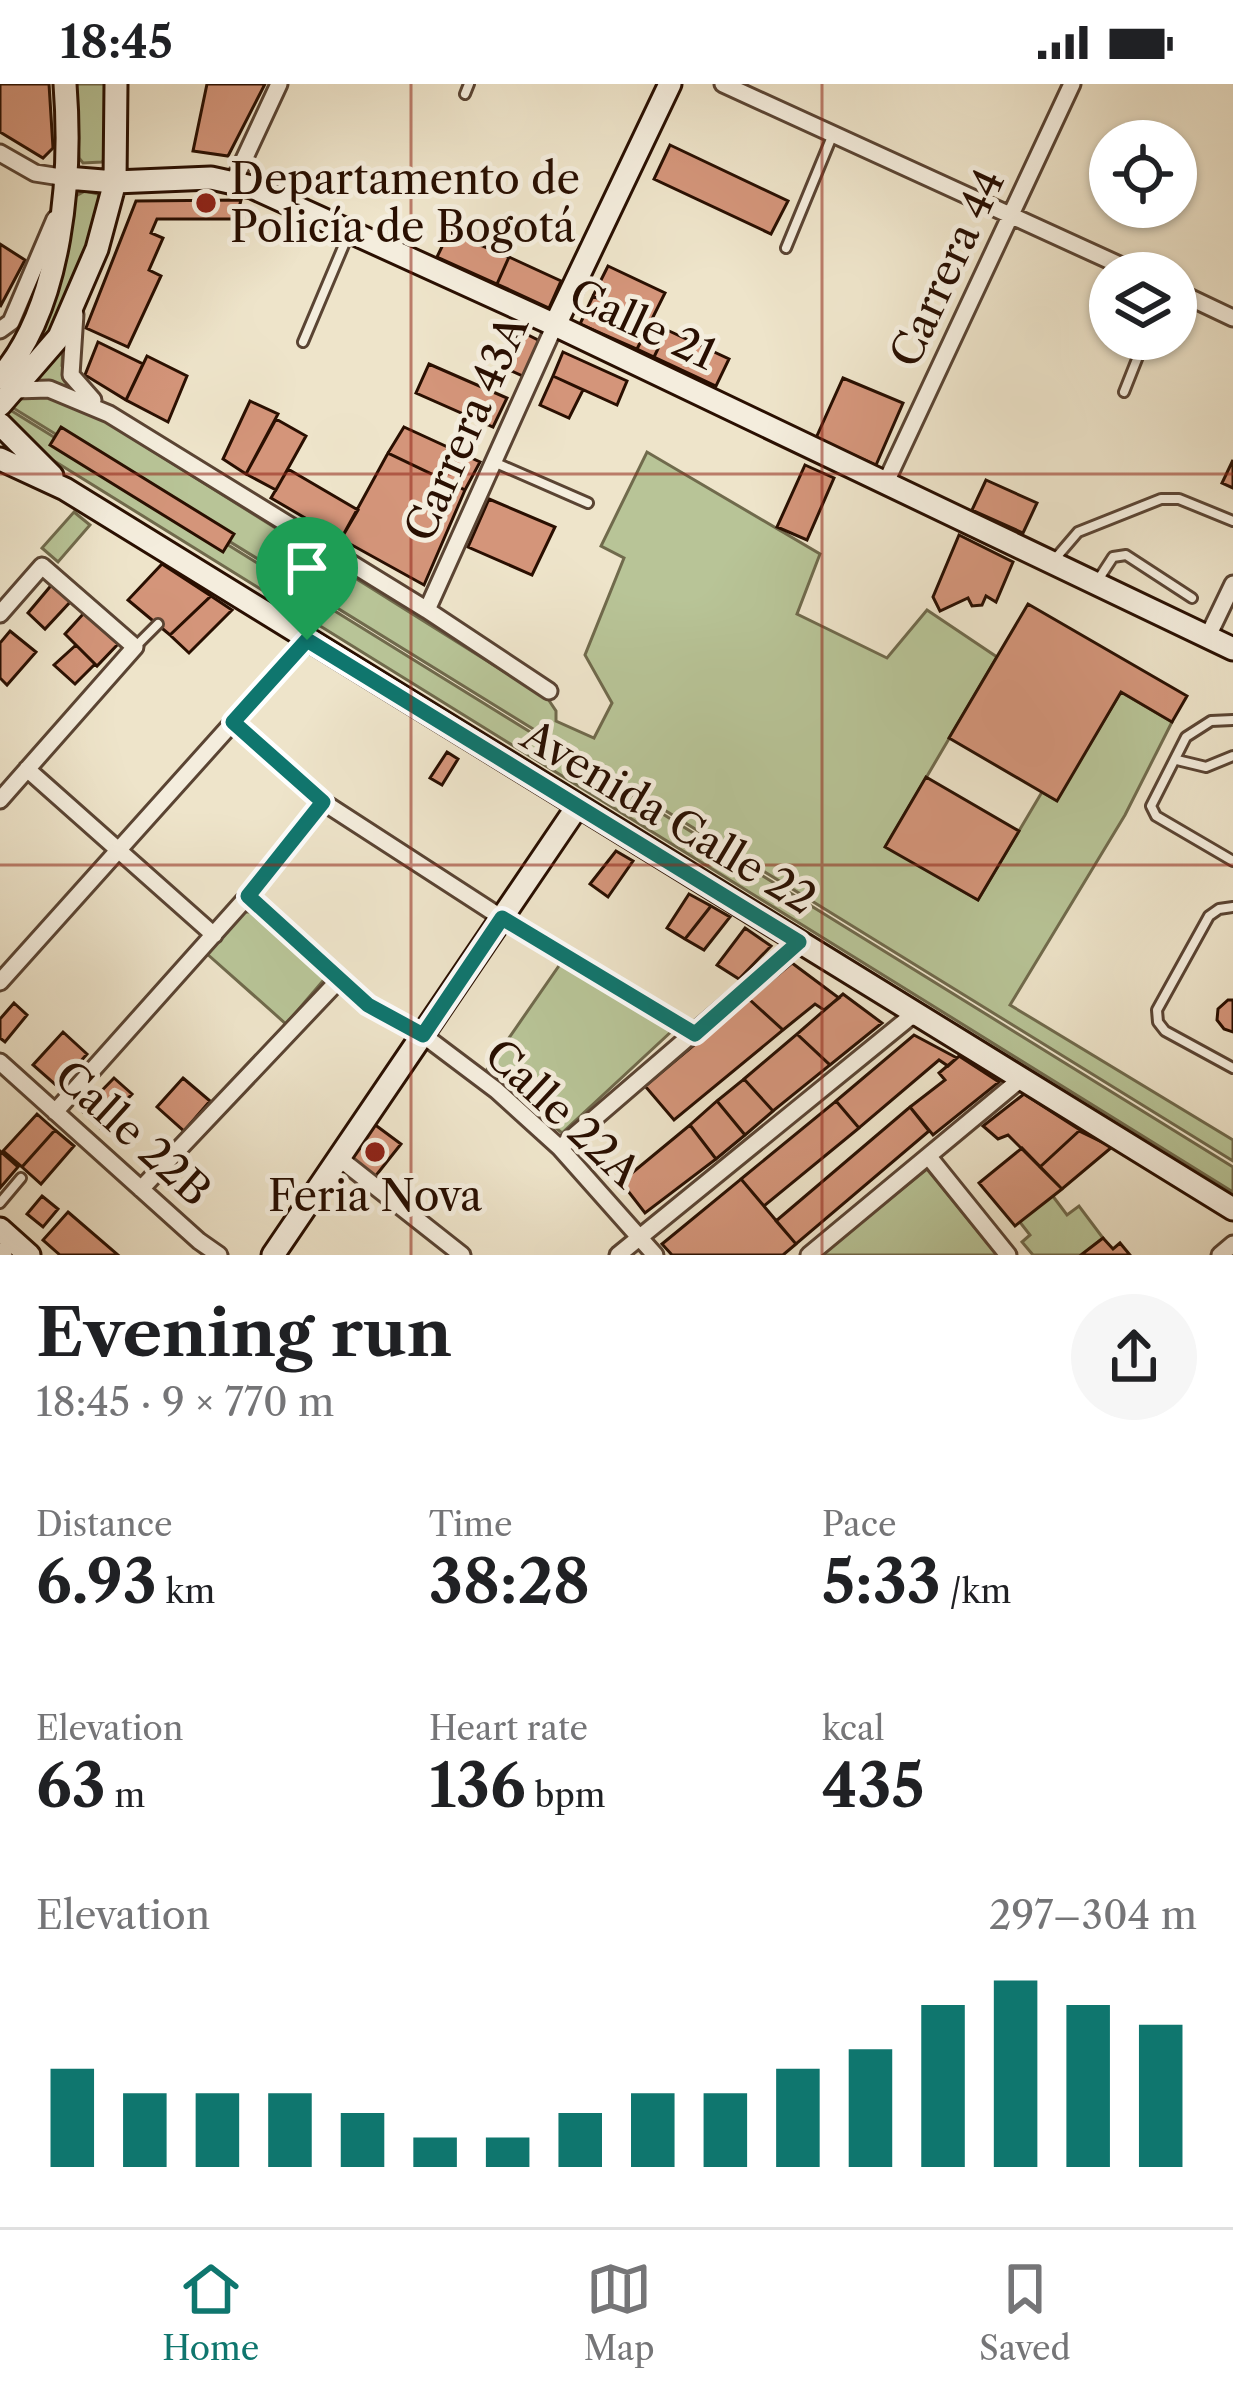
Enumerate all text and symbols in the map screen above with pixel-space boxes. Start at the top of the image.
text: 18:45 [60,14,173,70]
map controls [1089,120,1197,360]
button: locate [1089,120,1197,228]
place label: Departamento de Policía de Bogotá [230,153,580,253]
street label: Carrera 44 [879,161,1015,375]
marker: Departamento de Policía de Bogotá [193,190,219,216]
button: layers [1089,252,1197,360]
street label: Calle 21 [561,267,725,381]
street label: Carrera 43A [393,306,539,549]
pin [256,517,358,640]
icon: arrive [274,535,340,601]
street label: Avenida Calle 22 [512,708,825,925]
street label: Calle 22A [474,1028,652,1199]
street label: Calle 22B [44,1049,222,1217]
marker: Feria Nova [362,1139,388,1165]
place label: Feria Nova [268,1170,483,1222]
text: Evening run [36,1292,452,1373]
button: share [1071,1294,1197,1420]
text: 18:45 · 9 × 770 m [36,1378,334,1426]
text: Distance [36,1504,173,1545]
text: Time [429,1504,512,1545]
text: Pace [822,1504,897,1545]
text: 6.93 [36,1545,157,1619]
text: 38:28 [429,1545,590,1619]
text: 5:33 [822,1545,941,1619]
text: km [157,1571,215,1612]
text: /km [941,1571,1011,1612]
text: Elevation [36,1708,183,1749]
text: Heart rate [429,1708,588,1749]
text: kcal [822,1708,884,1749]
text: 63 [36,1749,106,1823]
text: 136 [429,1749,526,1823]
text: 435 [822,1749,925,1823]
text: m [106,1775,145,1816]
text: bpm [526,1775,606,1816]
text: Elevation [36,1891,210,1939]
text: 297–304 m [989,1891,1197,1939]
tab: Home [162,2256,259,2369]
tab: Map [584,2256,655,2369]
tab: Saved [979,2256,1071,2369]

